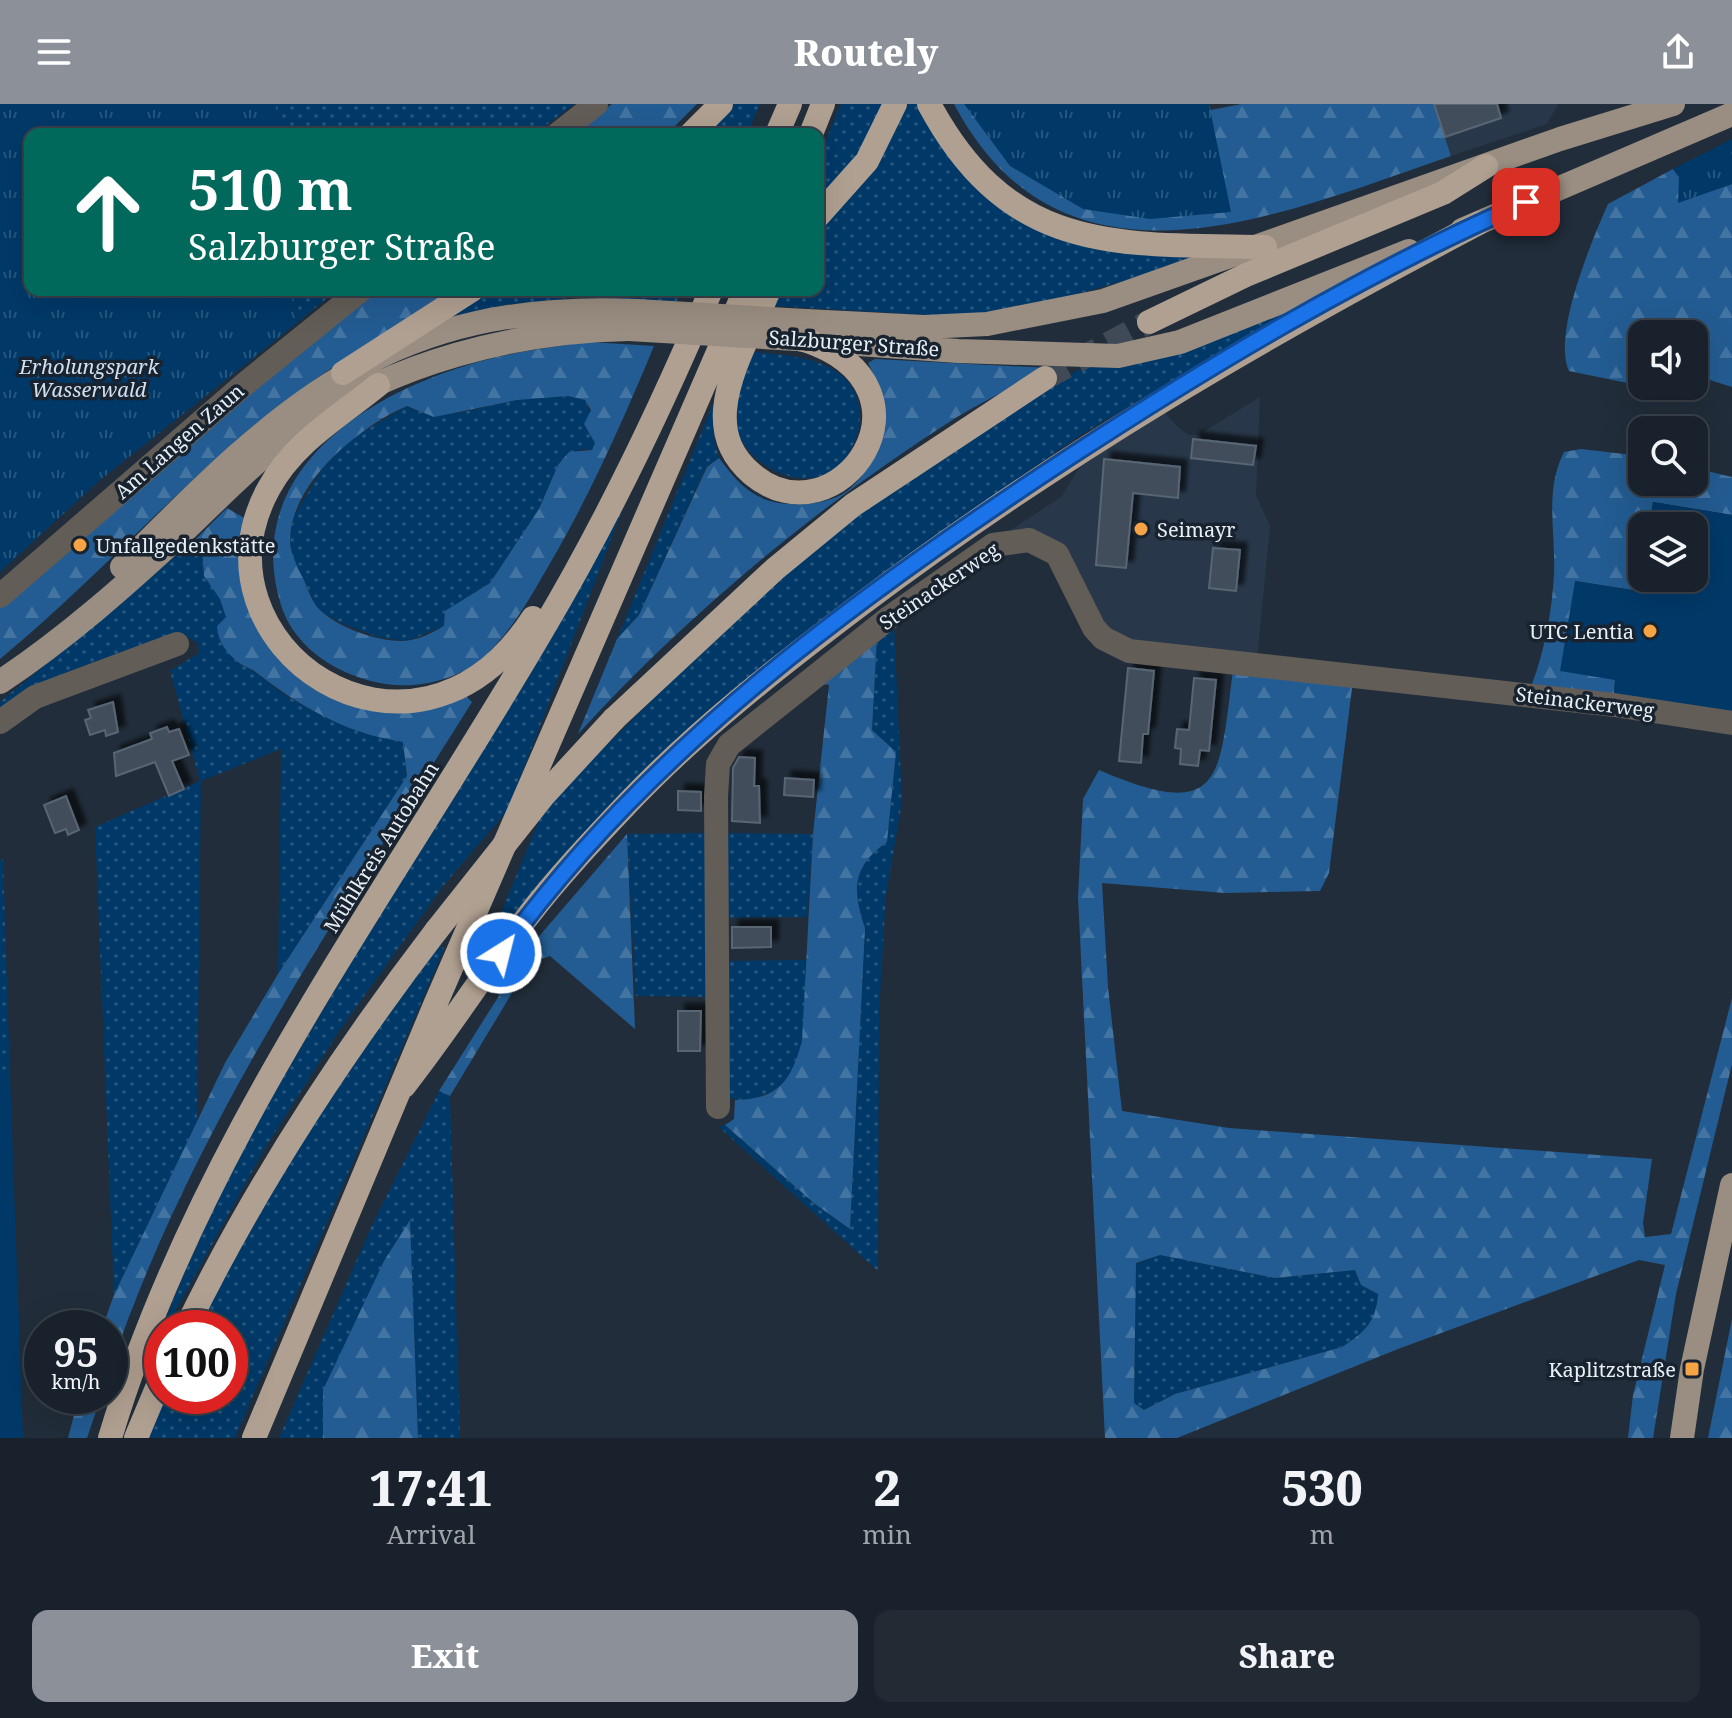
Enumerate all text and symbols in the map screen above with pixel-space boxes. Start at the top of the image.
text: Routely [794,28,938,77]
icon: menu [32,30,76,74]
icon: share [1656,30,1700,74]
text: 510 m [188,150,353,226]
icon: ahead [56,160,160,264]
pin [1492,168,1560,236]
icon: arrive [1504,180,1548,224]
text: Salzburger Straße [188,222,496,271]
map controls [1628,320,1708,592]
button: sound [1628,320,1708,400]
street label: Salzburger Straße [768,324,940,362]
park label: Erholungspark Wasserwald [18,353,159,403]
street label: Am Langen Zaun [109,377,249,505]
button: search [1628,416,1708,496]
button: layers [1628,512,1708,592]
place label: Seimayr [1157,516,1236,543]
marker: Seimayr [1132,520,1150,538]
place label: Unfallgedenkstätte [96,532,275,559]
marker: Unfallgedenkstätte [71,536,89,554]
street label: Steinackerweg [874,536,1004,636]
place label: UTC Lentia [1530,618,1634,645]
marker: UTC Lentia [1641,622,1659,640]
street label: Steinackerweg [1514,680,1656,724]
street label: Mühlkreis Autobahn [317,756,445,938]
position arrow [459,911,543,995]
speed limit sign: 100 [144,1310,248,1414]
text: 95 [53,1324,99,1379]
place label: Kaplitzstraße [1549,1356,1676,1383]
marker: Kaplitzstraße [1683,1360,1701,1378]
text: km/h [51,1368,101,1395]
text: 17:41 [369,1455,493,1520]
text: 2 [873,1455,901,1520]
text: 530 [1281,1455,1363,1520]
text: Arrival [387,1516,476,1552]
text: min [862,1516,912,1552]
text: m [1310,1516,1334,1552]
button: Exit [32,1610,858,1702]
button: Share [874,1610,1700,1702]

